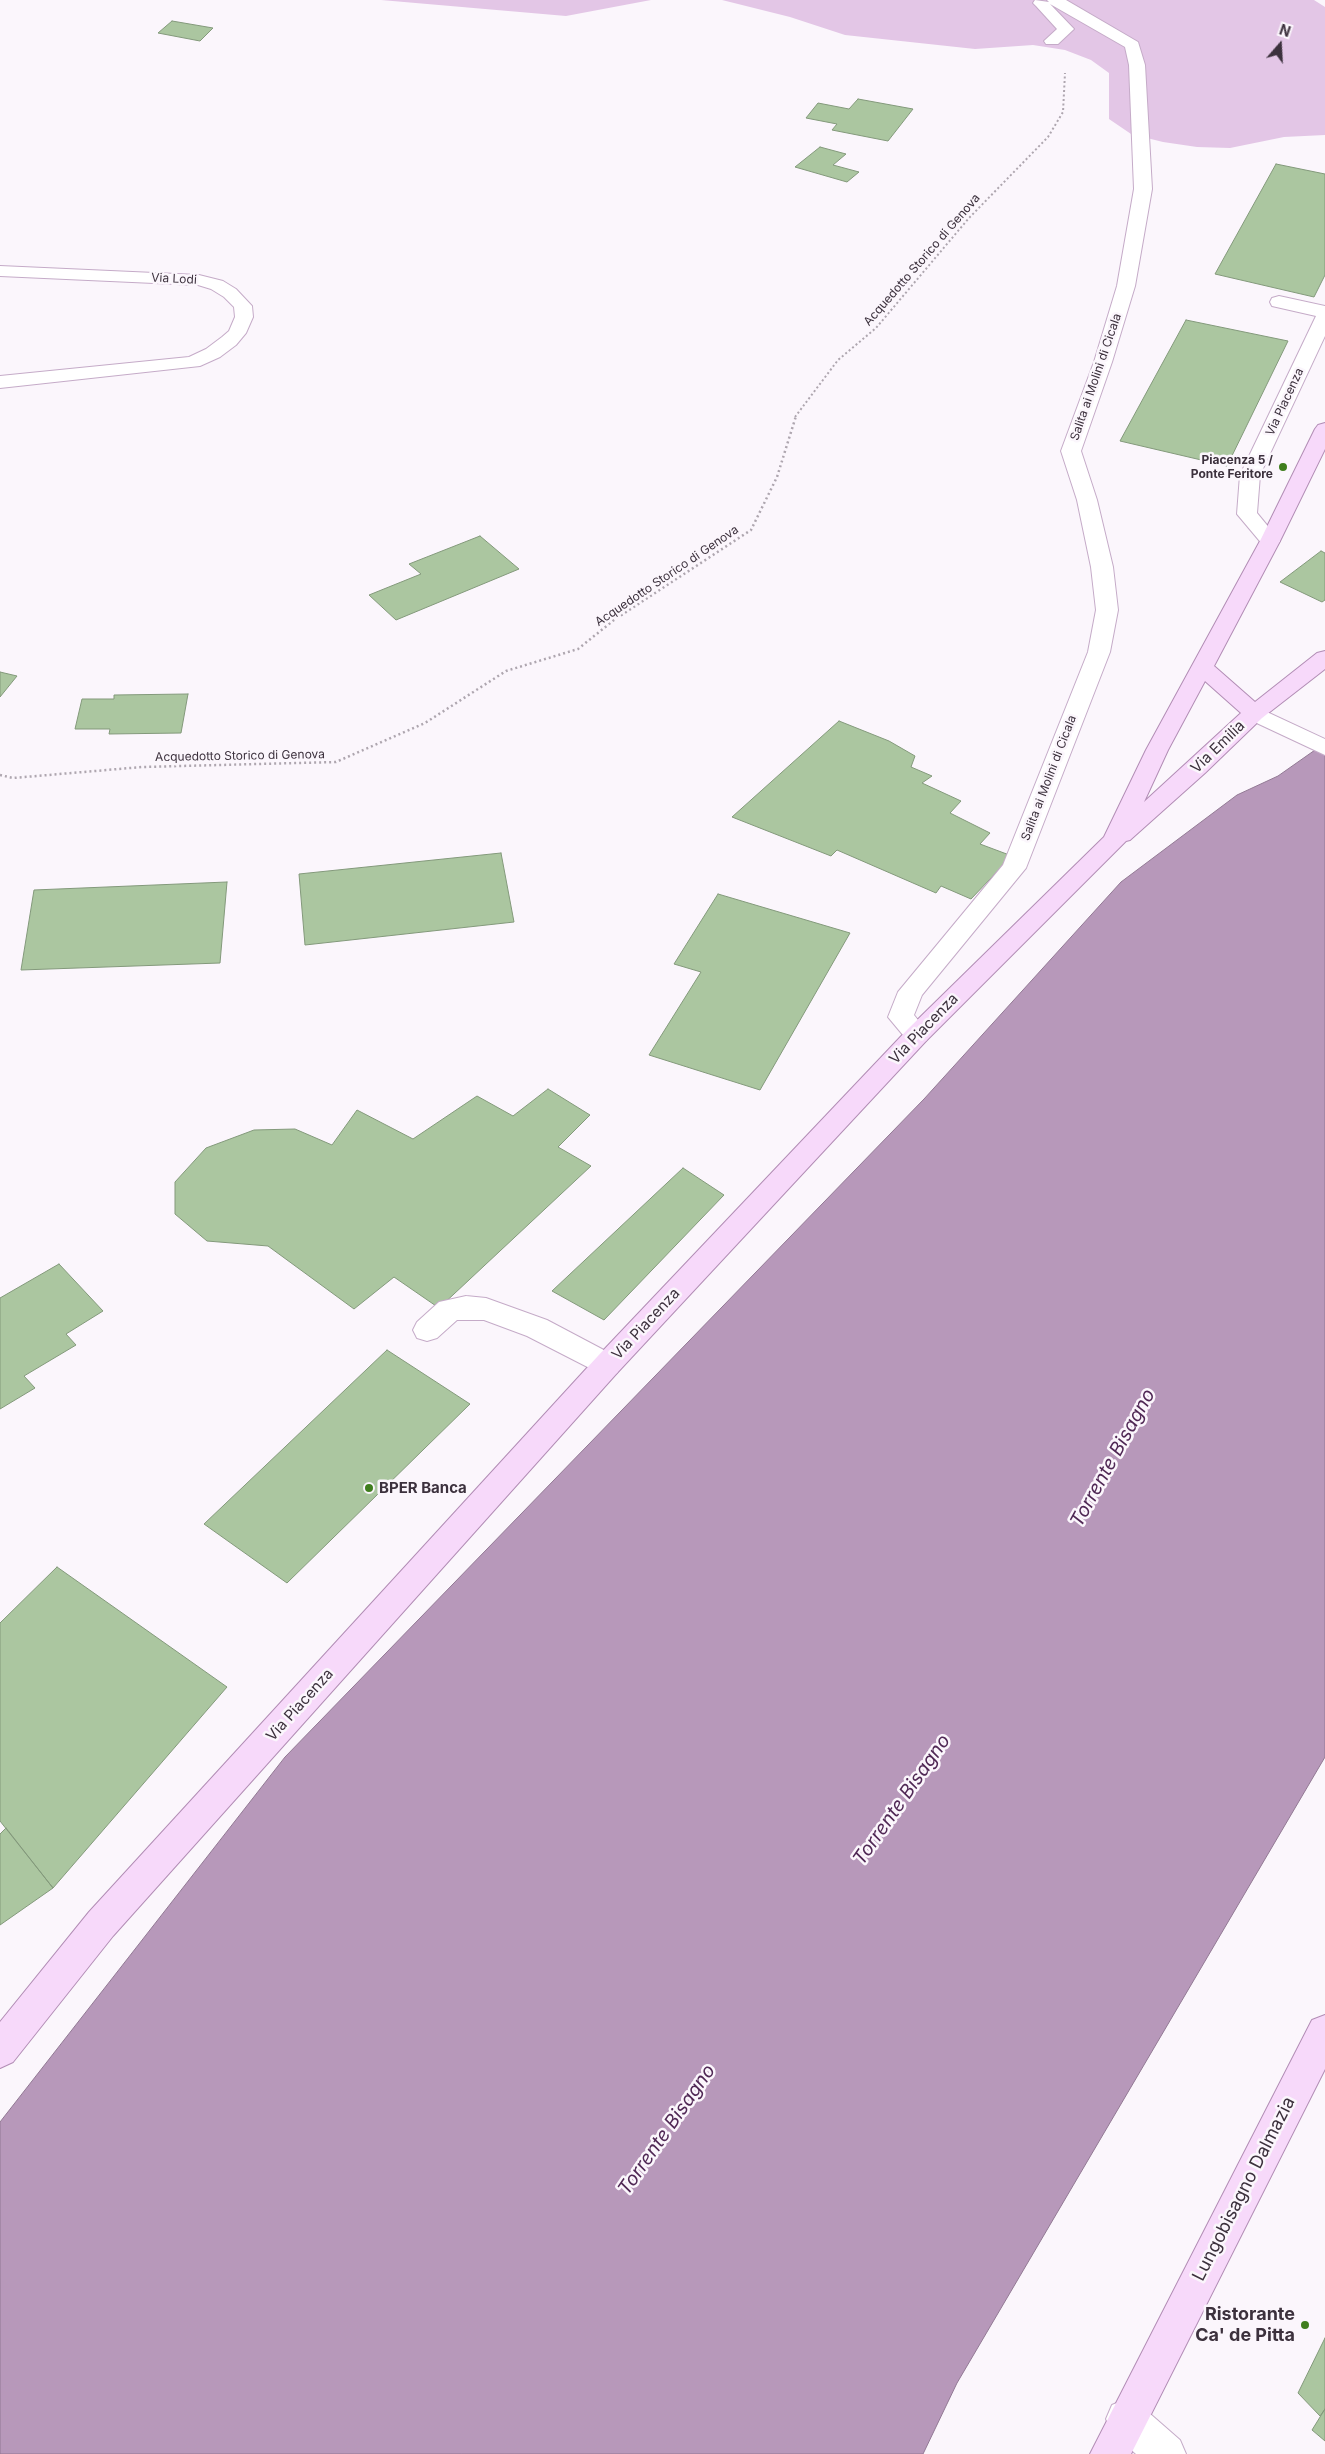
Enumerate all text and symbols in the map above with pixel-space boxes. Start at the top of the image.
north arrow [1255,20,1305,70]
text: N [1277,21,1293,40]
street label: Acquedotto Storico di Genova [861,191,983,329]
street label: Via Lodi [151,271,197,287]
street label: Salita ai Molini di Cicala [1068,312,1124,442]
street label: Via Piacenza [1263,366,1307,438]
place label: Piacenza 5 / Ponte Feritore [1191,453,1273,481]
marker: Piacenza 5 / Ponte Feritore [1277,461,1289,473]
street label: Acquedotto Storico di Genova [593,523,741,629]
street label: Salita ai Molini di Cicala [1018,713,1080,843]
street label: Via Emilia [1187,717,1249,777]
street label: Acquedotto Storico di Genova [155,747,325,765]
street label: Via Piacenza [886,990,962,1068]
street label: Via Piacenza [608,1285,684,1363]
water label: Torrente Bisagno [1066,1385,1160,1531]
place label: BPER Banca [379,1479,467,1497]
marker: BPER Banca [363,1482,375,1494]
street label: Via Piacenza [263,1665,337,1745]
water label: Torrente Bisagno [848,1730,956,1870]
water label: Torrente Bisagno [613,2060,721,2200]
street label: Lungobisagno Dalmazia [1188,2093,1300,2285]
place label: Ristorante Ca' de Pitta [1195,2304,1295,2346]
marker: Ristorante Ca' de Pitta [1299,2319,1311,2331]

